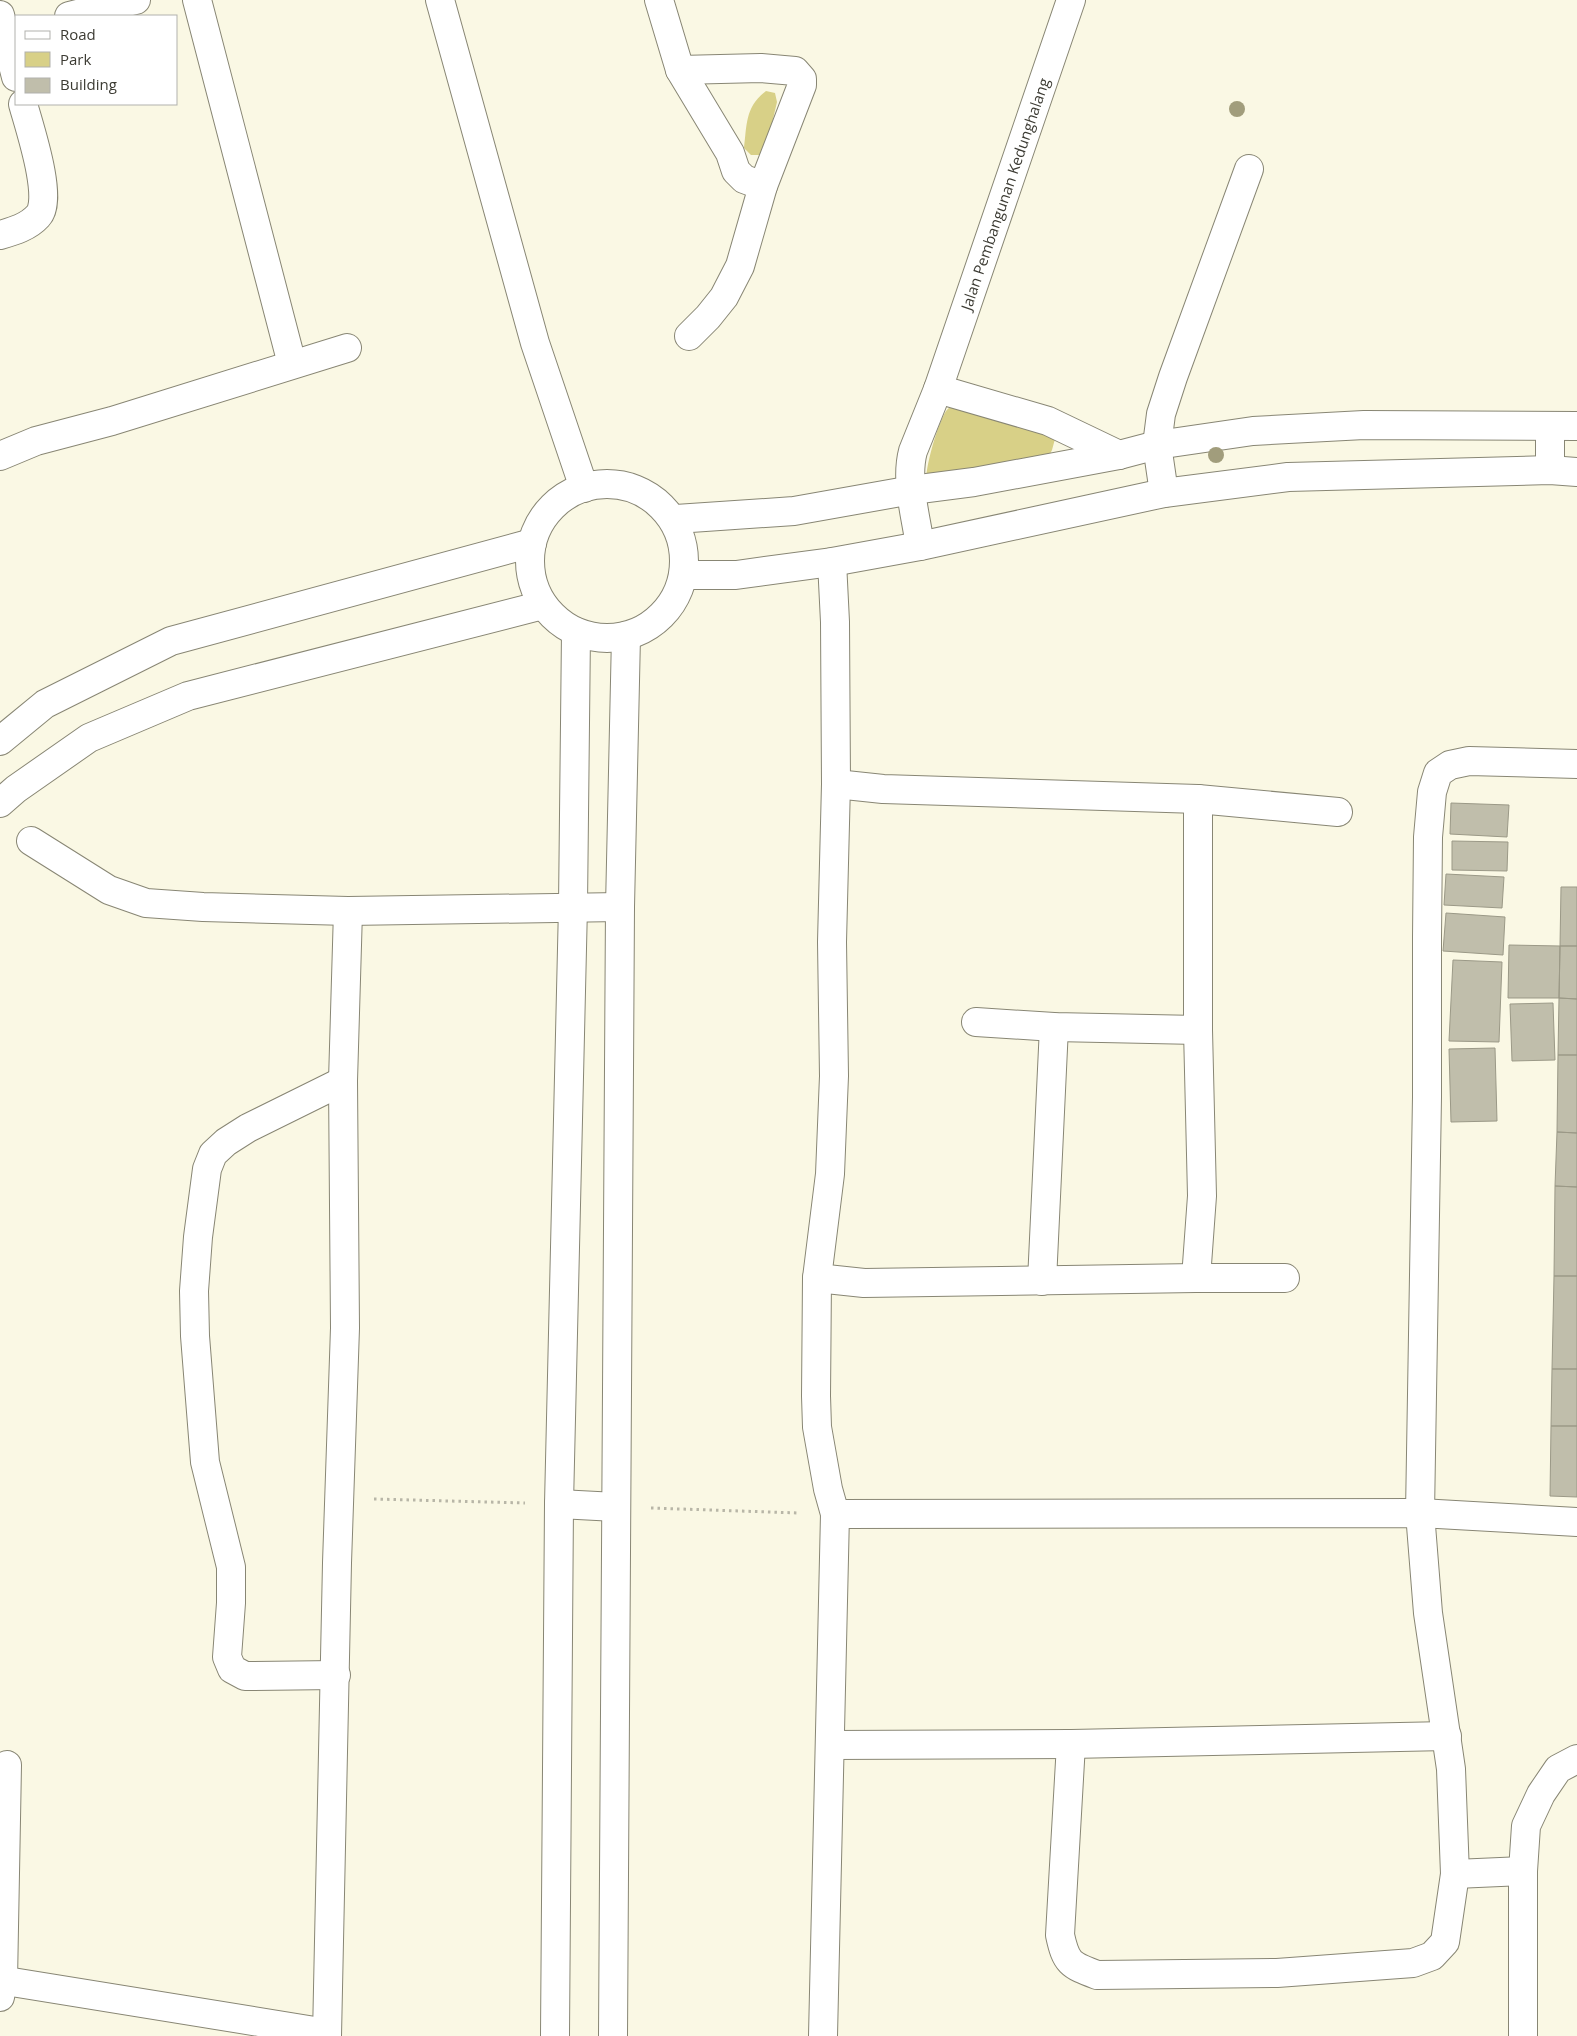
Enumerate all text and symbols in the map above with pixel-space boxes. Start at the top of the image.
legend [15,15,178,105]
text: Road [60,24,96,44]
text: Park [60,49,91,69]
text: Building [60,74,117,94]
street label: Jalan Pembangunan Kedunghalang [955,75,1054,315]

